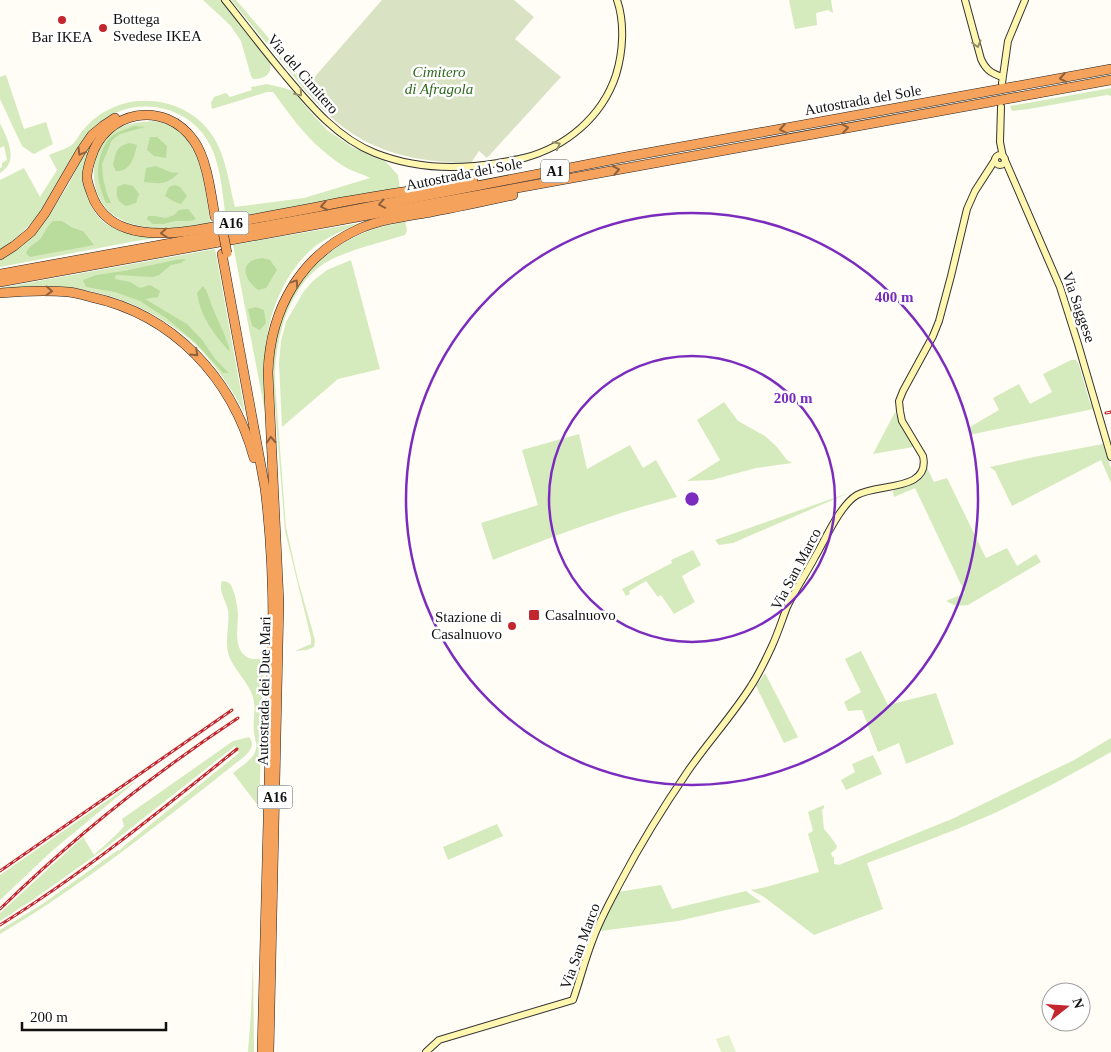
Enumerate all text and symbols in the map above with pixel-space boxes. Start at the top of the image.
place label: Bottega Svedese IKEA [113,11,202,44]
marker: Bar IKEA [56,14,68,26]
marker: Bottega Svedese IKEA [97,22,109,34]
place label: Bar IKEA [31,29,93,45]
street label: Via del Cimitero [264,31,342,117]
one-way arrow [971,39,981,47]
park label: Cimitero di Afragola [405,64,473,97]
one-way arrow [1059,72,1067,82]
street label: Autostrada del Sole [803,82,923,118]
one-way arrow [294,87,303,96]
one-way arrow [778,123,787,133]
one-way arrow [840,124,849,134]
one-way arrow [552,141,561,151]
one-way arrow [78,147,88,156]
street label: Autostrada del Sole [404,155,524,193]
road number: A1 [541,160,569,182]
one-way arrow [612,166,621,176]
one-way arrow [378,199,387,209]
one-way arrow [320,200,328,210]
road number: A16 [214,212,248,234]
one-way arrow [160,227,168,238]
street label: Via Saggese [1059,270,1099,345]
one-way arrow [289,279,298,289]
one-way arrow [45,286,53,297]
text: 400 m [875,289,914,305]
one-way arrow [189,347,198,356]
text: 200 m [774,390,813,406]
one-way arrow [266,436,277,444]
centre of rings [683,490,701,508]
street label: Via San Marco [768,526,824,612]
place label: Casalnuovo [545,607,616,623]
marker: Casalnuovo [527,608,541,622]
place label: Stazione di Casalnuovo [431,609,502,642]
street label: Autostrada dei Due Mari [255,616,273,766]
marker: Stazione di Casalnuovo [506,620,518,632]
road number: A16 [258,786,292,809]
street label: Via San Marco [557,901,603,991]
north arrow [1041,982,1091,1032]
text: N [1069,996,1087,1010]
scale bar [22,1000,166,1032]
text: 200 m [30,1009,68,1025]

